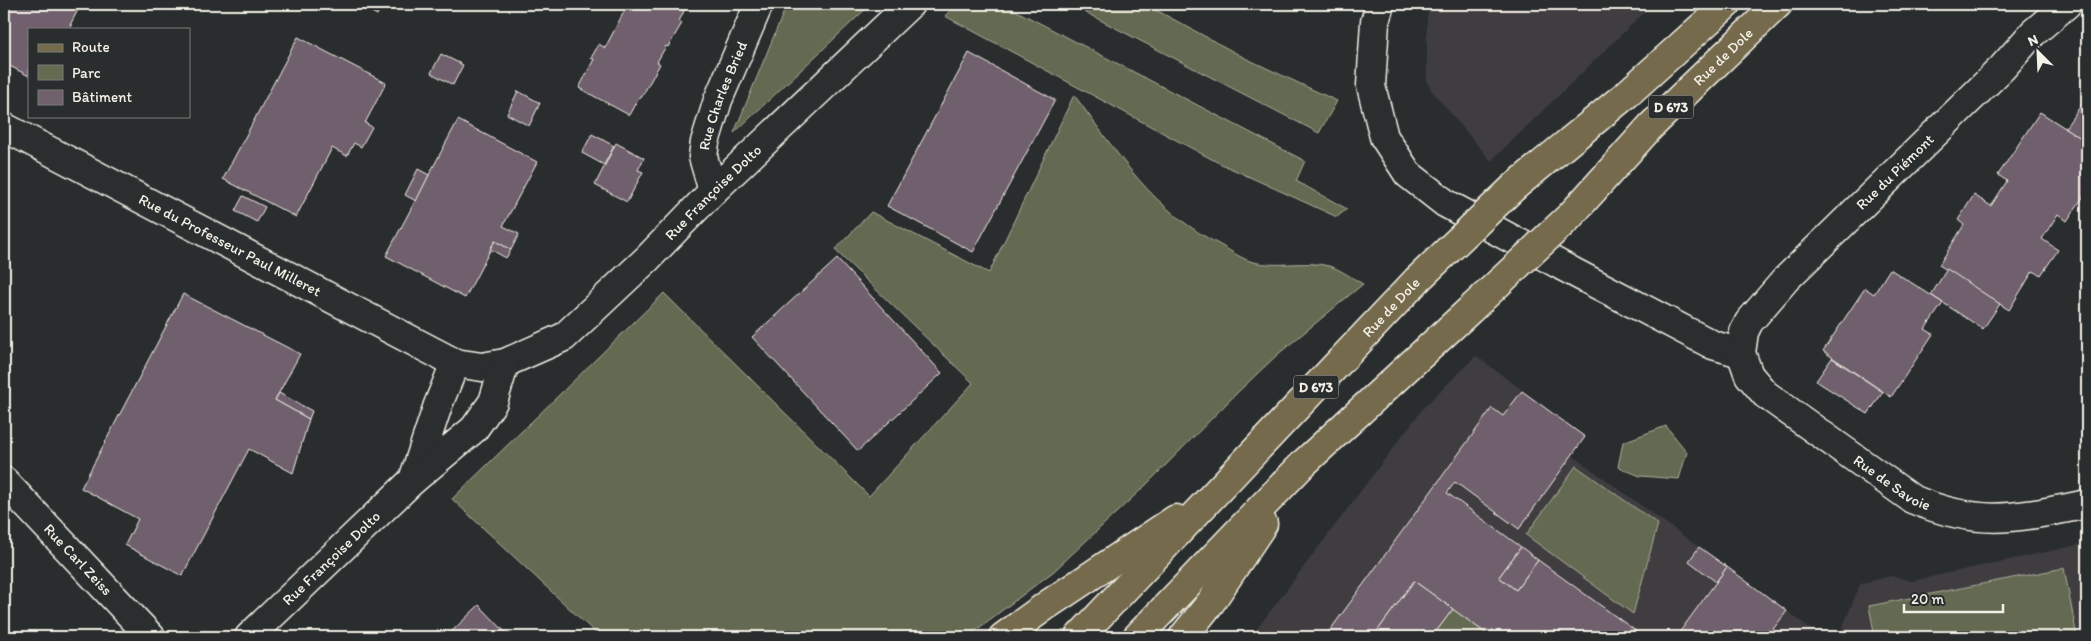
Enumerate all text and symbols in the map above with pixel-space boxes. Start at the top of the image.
street label: Rue de Dole [1689,24,1757,90]
legend [28,28,190,118]
north arrow [2014,28,2064,78]
text: N [2025,31,2041,50]
text: Route [72,38,110,56]
street label: Rue Charles Bried [695,38,751,151]
text: Parc [72,64,101,82]
text: Bâtiment [72,88,133,106]
road number: D 673 [1648,95,1694,118]
street label: Rue du Piémont [1852,130,1938,214]
street label: Rue Françoise Dolto [661,141,765,244]
street label: Rue du Professeur Paul Milleret [136,190,325,301]
street label: Rue de Dole [1359,274,1424,341]
road number: D 673 [1294,376,1338,398]
street label: Rue de Savoie [1850,451,1933,514]
street label: Rue Françoise Dolto [279,507,384,609]
street label: Rue Carl Zeiss [40,520,116,599]
scale bar [1904,581,2002,613]
text: 20 m [1911,590,1945,608]

